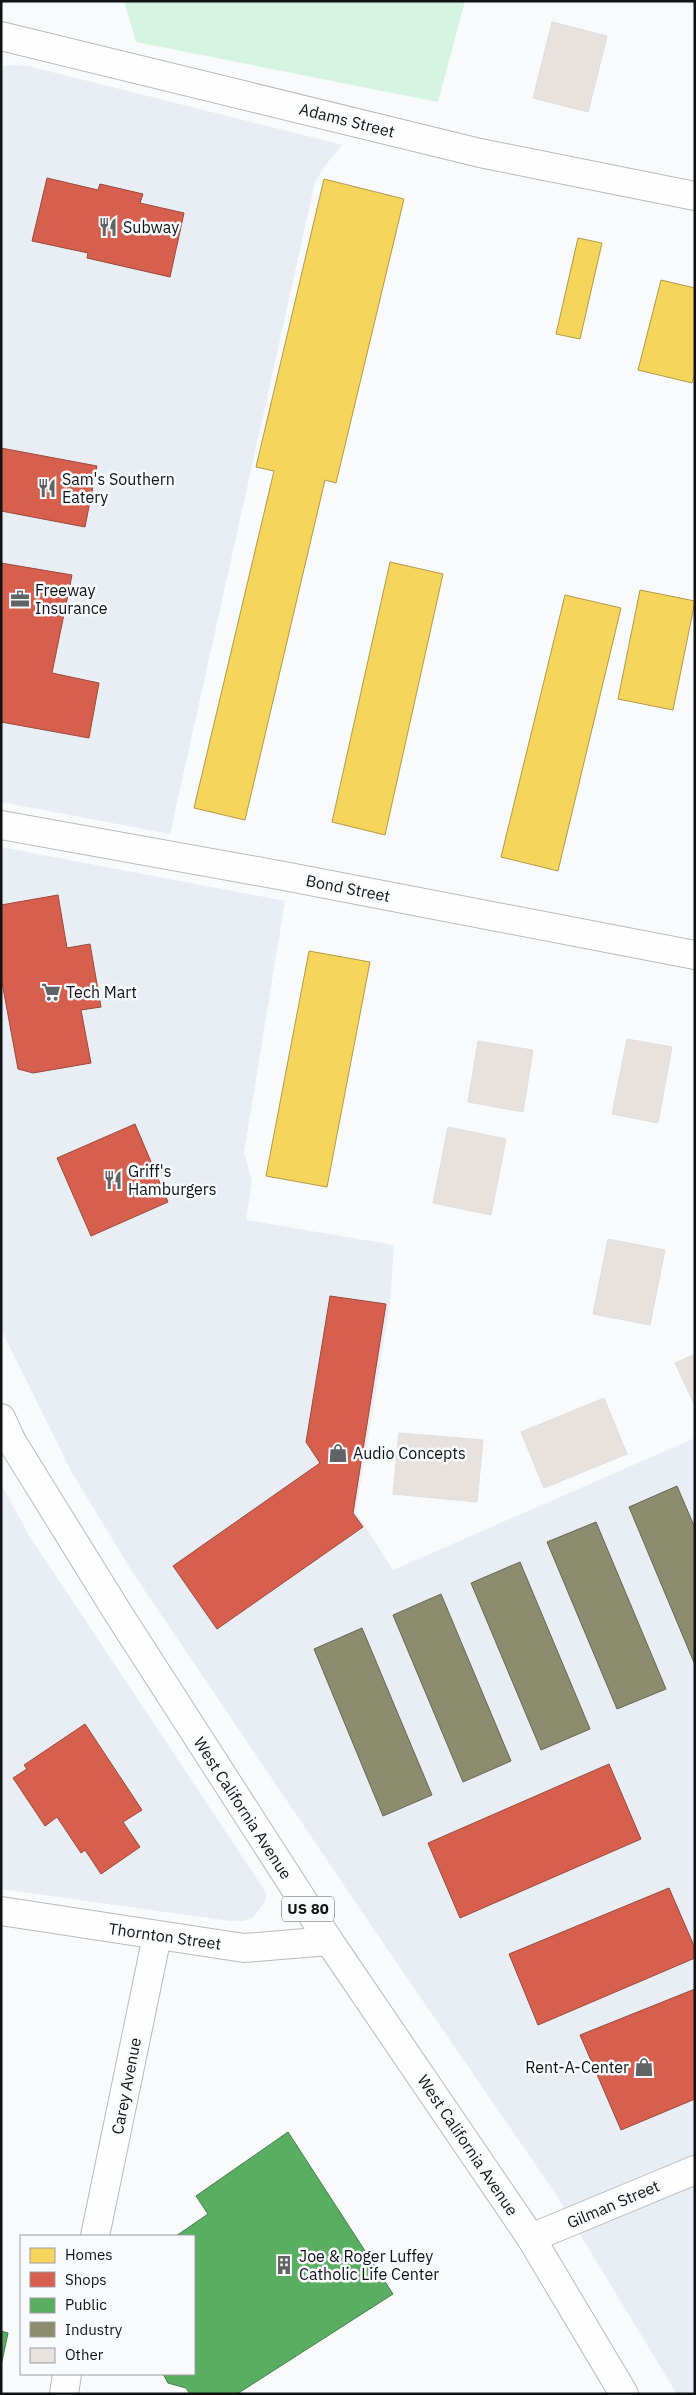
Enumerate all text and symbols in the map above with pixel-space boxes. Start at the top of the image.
street label: Adams Street [297,99,397,141]
restaurant icon: Subway [97,216,119,238]
place label: Subway [123,217,179,237]
place label: Sam's Southern Eatery [62,469,175,507]
restaurant icon: Sam's Southern Eatery [36,477,58,499]
place label: Freeway Insurance [35,580,108,618]
office icon: Freeway Insurance [9,588,31,610]
street label: Bond Street [304,870,392,906]
supermarket icon: Tech Mart [40,981,62,1003]
place label: Tech Mart [66,982,137,1002]
place label: Griff's Hamburgers [128,1161,217,1199]
restaurant icon: Griff's Hamburgers [102,1169,124,1191]
shop icon: Audio Concepts [327,1442,349,1464]
place label: Audio Concepts [353,1443,466,1463]
street label: West California Avenue [190,1733,297,1883]
road number: US 80 [282,1896,334,1922]
street label: Thornton Street [107,1918,223,1954]
street label: Carey Avenue [107,2036,145,2136]
shop icon: Rent-A-Center [633,2056,655,2078]
place label: Rent-A-Center [525,2057,629,2077]
street label: West California Avenue [413,2071,523,2219]
street label: Gilman Street [564,2176,662,2232]
legend [20,2235,195,2375]
text: Homes [65,2245,113,2264]
place label: Joe & Roger Luffey Catholic Life Center [299,2246,439,2284]
building icon: Joe & Roger Luffey Catholic Life Center [273,2254,295,2276]
text: Shops [65,2270,107,2289]
text: Public [65,2295,107,2314]
text: Industry [65,2320,123,2339]
text: Other [65,2345,104,2364]

